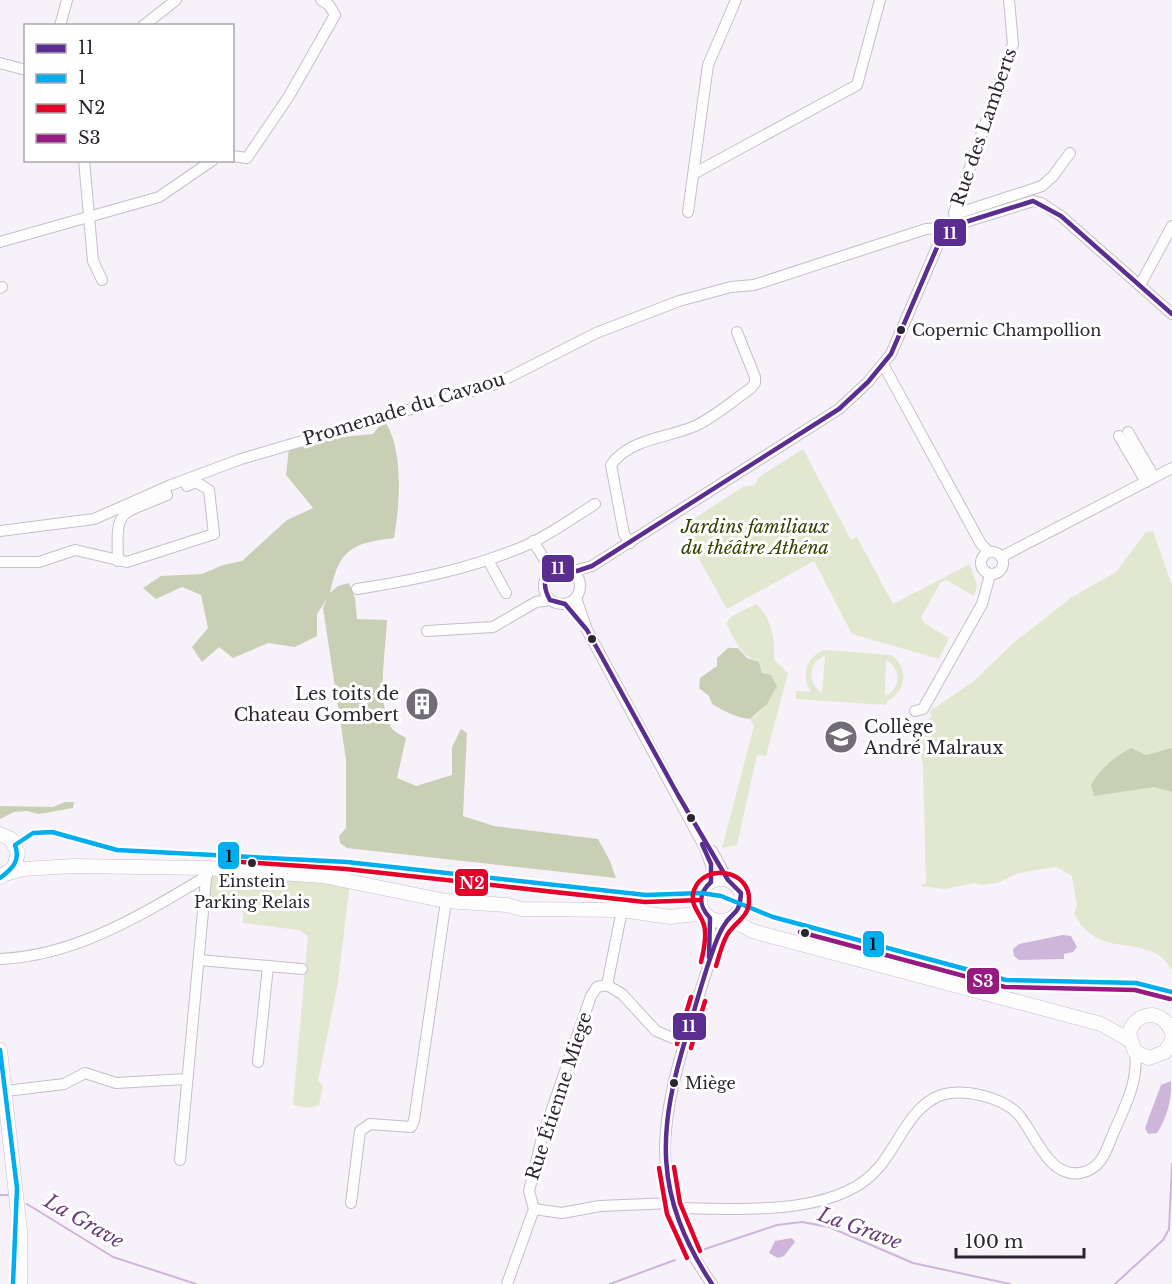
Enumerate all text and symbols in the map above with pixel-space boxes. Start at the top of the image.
legend [24,24,234,162]
text: 11 [78,37,94,59]
street label: Rue des Lamberts [947,45,1021,209]
text: 1 [78,67,86,89]
text: N2 [78,97,105,119]
text: S3 [78,127,101,149]
line badge: 11 [933,218,967,247]
text: 11 [943,223,957,243]
place label: Copernic Champollion [912,320,1101,340]
marker: Copernic Champollion [895,324,907,336]
street label: Promenade du Cavaou [300,368,508,450]
park label: Jardins familiaux du théâtre Athéna [680,516,830,559]
line badge: 11 [541,554,575,583]
text: 11 [551,558,565,578]
unlabelled marker [586,633,598,645]
place label: Les toits de Chateau Gombert [234,683,399,726]
building icon: Les toits de Chateau Gombert [404,686,440,722]
place label: Collège André Malraux [863,716,1003,759]
school or university icon: Collège André Malraux [823,719,859,755]
unlabelled marker [685,812,697,824]
line badge: 1 [217,841,240,870]
text: 1 [226,846,233,866]
marker: Einstein Parking Relais [246,857,258,869]
line badge: N2 [454,868,489,897]
place label: Einstein Parking Relais [194,871,310,912]
text: N2 [459,873,485,893]
unlabelled marker [799,927,811,939]
line badge: 1 [862,930,885,958]
text: 1 [870,934,877,954]
line badge: S3 [966,967,1000,995]
text: S3 [973,971,993,991]
street label: Rue Étienne Miege [520,1009,597,1183]
line badge: 11 [672,1012,707,1041]
text: 11 [682,1016,696,1036]
place label: Miège [685,1073,736,1093]
marker: Miège [668,1077,680,1089]
water label: La Grave [39,1188,128,1253]
water label: La Grave [814,1201,905,1254]
scale bar [956,1221,1084,1259]
text: 100 m [965,1231,1023,1253]

